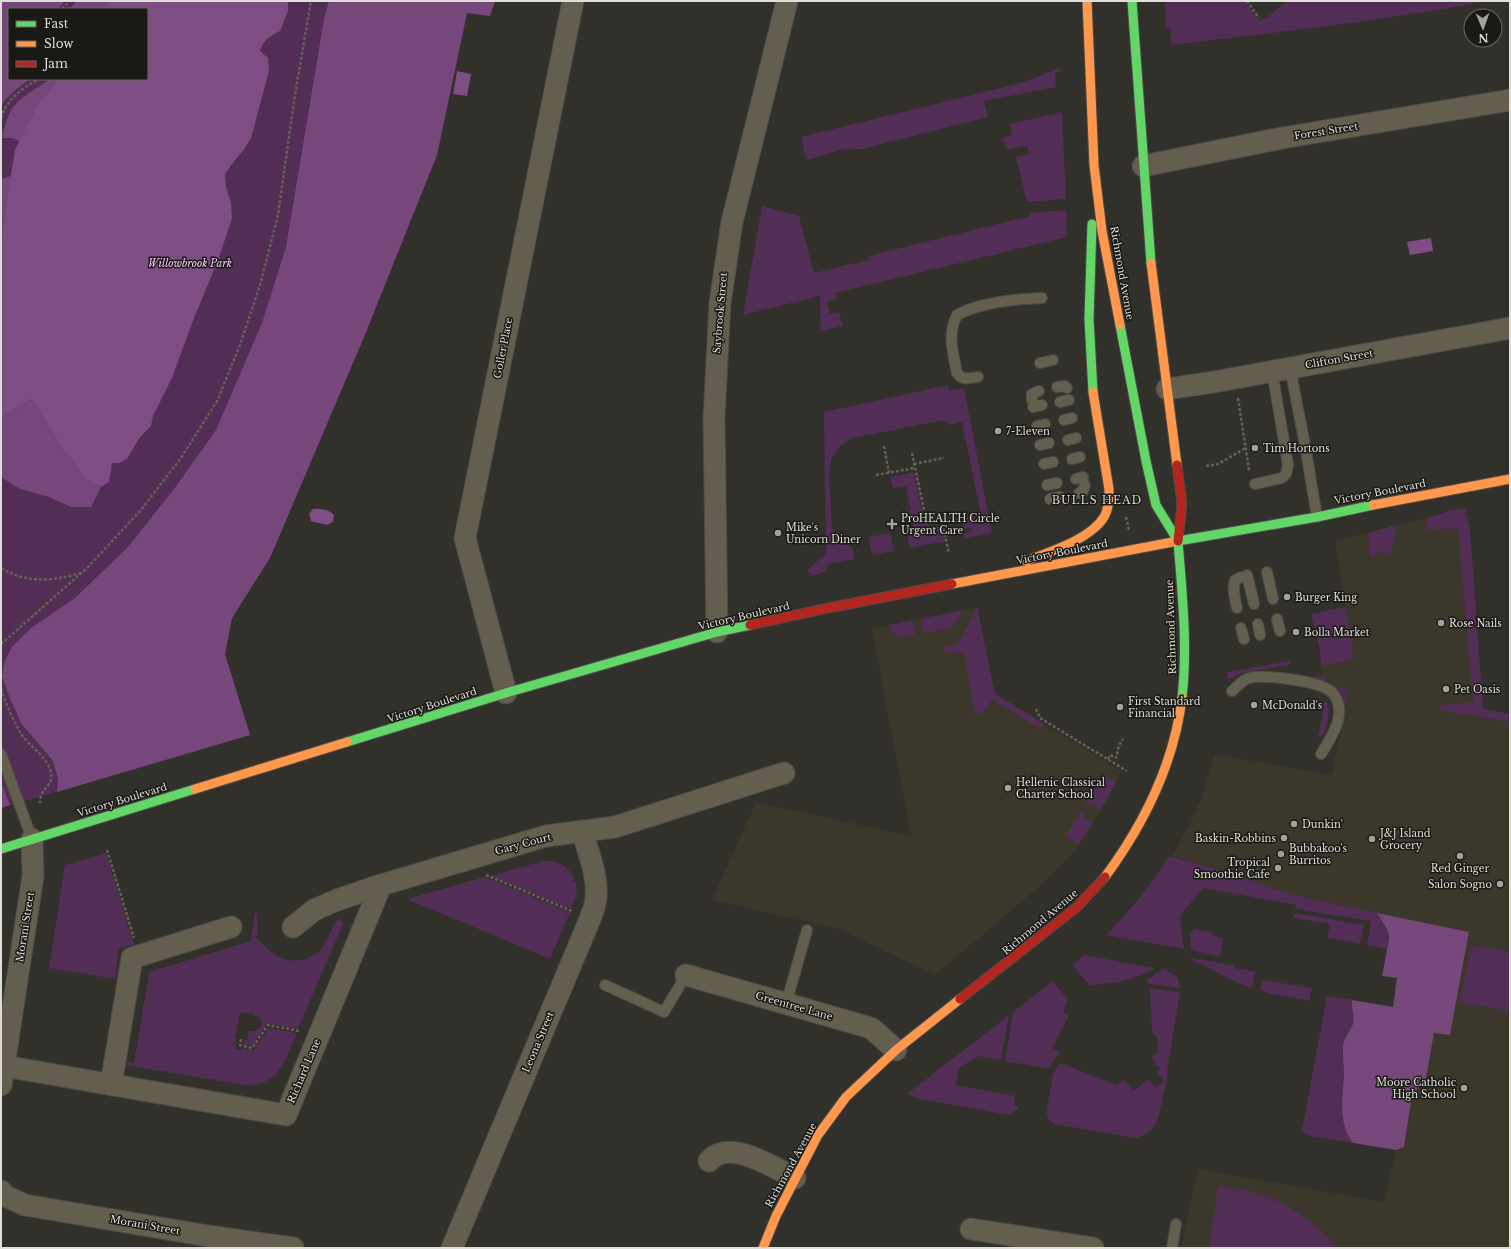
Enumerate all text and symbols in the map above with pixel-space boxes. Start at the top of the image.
legend [8,8,148,80]
north arrow [1463,8,1503,48]
text: Fast [44,16,69,31]
text: N [1477,31,1489,45]
text: Slow [44,36,74,51]
text: Jam [42,56,68,71]
street label: Forest Street [1293,120,1359,142]
street label: Richmond Avenue [1107,225,1137,321]
park label: Willowbrook Park [148,257,232,270]
street label: Saybrook Street [710,272,730,354]
street label: Goller Place [491,316,515,379]
street label: Clifton Street [1304,347,1374,371]
place label: 7-Eleven [1006,425,1050,438]
marker: 7-Eleven [993,426,1003,436]
place label: Tim Hortons [1263,442,1330,455]
marker: Tim Hortons [1250,443,1260,453]
street label: Victory Boulevard [1332,477,1427,507]
district label: BULLS HEAD [1052,493,1142,507]
place label: ProHEALTH Circle Urgent Care [901,512,1000,537]
marker: ProHEALTH Circle Urgent Care [886,518,898,530]
place label: Mike's Unicorn Diner [786,521,861,546]
marker: Mike's Unicorn Diner [773,528,783,538]
street label: Victory Boulevard [1014,537,1109,567]
street label: Richmond Avenue [1163,579,1179,675]
place label: Burger King [1295,591,1358,604]
marker: Burger King [1282,592,1292,602]
street label: Victory Boulevard [696,599,791,633]
place label: Rose Nails [1449,617,1502,630]
marker: Rose Nails [1436,618,1446,628]
place label: Bolla Market [1304,626,1370,639]
marker: Bolla Market [1291,627,1301,637]
place label: Pet Oasis [1454,683,1501,696]
street label: Victory Boulevard [385,684,479,726]
marker: Pet Oasis [1441,684,1451,694]
place label: First Standard Financial [1128,695,1201,720]
place label: McDonald's [1262,699,1323,712]
marker: McDonald's [1249,700,1259,710]
marker: First Standard Financial [1115,702,1125,712]
place label: Hellenic Classical Charter School [1016,776,1105,801]
street label: Victory Boulevard [75,780,169,820]
marker: Hellenic Classical Charter School [1003,783,1013,793]
place label: Dunkin' [1302,818,1343,831]
marker: Dunkin' [1289,819,1299,829]
place label: J&J Island Grocery [1378,827,1431,852]
street label: Gary Court [493,830,553,858]
place label: Baskin-Robbins [1195,832,1276,845]
marker: Baskin-Robbins [1279,833,1289,843]
marker: J&J Island Grocery [1367,834,1377,844]
place label: Bubbakoo's Burritos [1289,842,1348,867]
marker: Bubbakoo's Burritos [1276,849,1286,859]
marker: Red Ginger [1455,851,1465,861]
place label: Tropical Smoothie Cafe [1194,856,1270,881]
place label: Red Ginger [1431,862,1490,875]
marker: Tropical Smoothie Cafe [1273,863,1283,873]
place label: Salon Sogno [1428,878,1492,891]
marker: Salon Sogno [1495,879,1505,889]
street label: Richmond Avenue [999,886,1081,958]
street label: Morani Street [13,891,37,963]
street label: Greentree Lane [754,989,834,1023]
street label: Leona Street [519,1009,557,1074]
street label: Richard Lane [285,1037,324,1105]
place label: Moore Catholic High School [1376,1076,1457,1101]
marker: Moore Catholic High School [1459,1083,1469,1093]
street label: Richmond Avenue [762,1120,820,1210]
street label: Morani Street [109,1212,181,1238]

